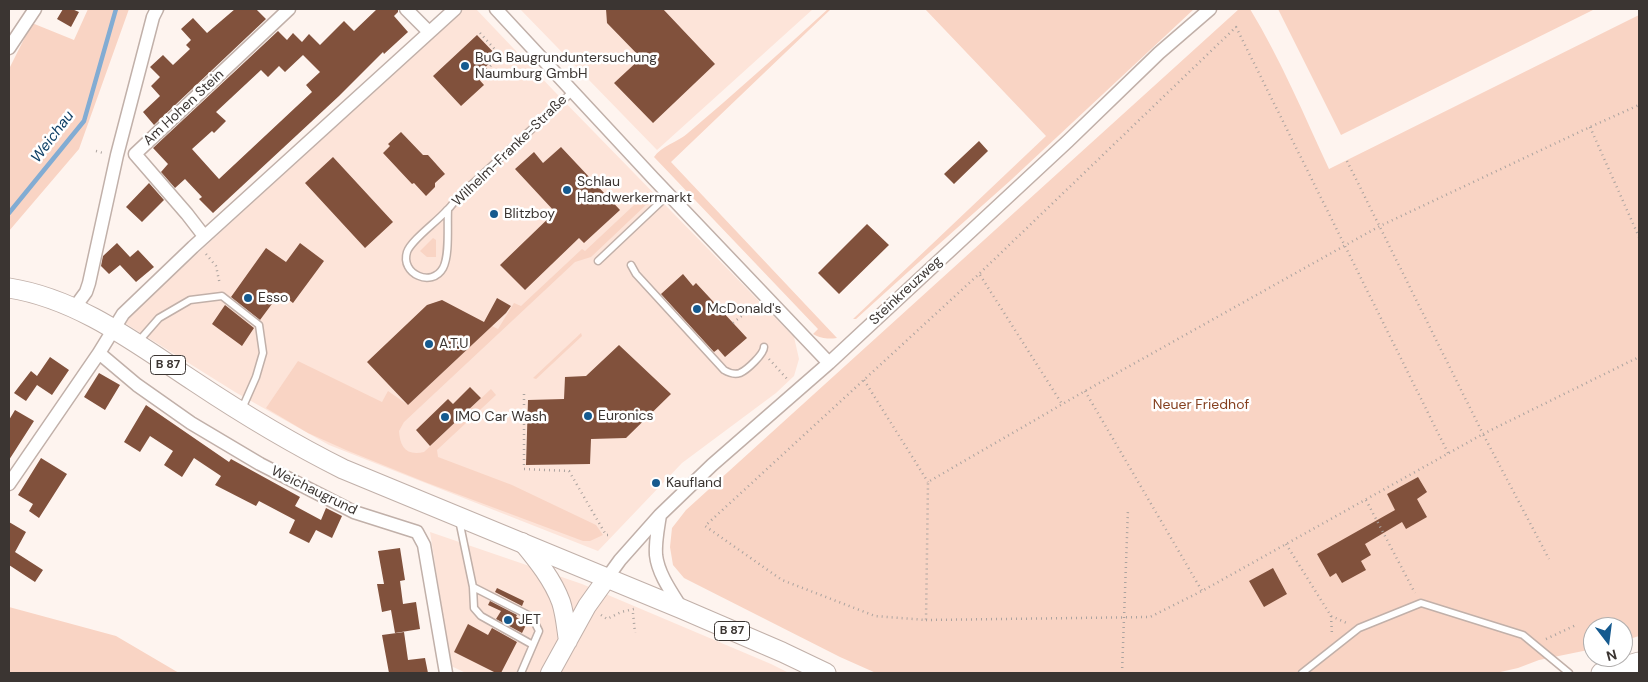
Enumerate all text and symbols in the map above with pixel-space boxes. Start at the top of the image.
place label: BuG Baugrunduntersuchung Naumburg GmbH [475,50,657,82]
marker: BuG Baugrunduntersuchung Naumburg GmbH [459,60,471,72]
street label: Am Hohen Stein [140,66,228,150]
street label: Wilhelm-Franke-Straße [449,92,571,210]
water label: Weichau [28,108,78,166]
place label: Schlau Handwerkermarkt [577,174,692,206]
marker: Schlau Handwerkermarkt [561,184,573,196]
place label: Blitzboy [504,206,555,222]
marker: Blitzboy [488,208,500,220]
street label: Steinkreuzweg [866,253,946,329]
place label: Esso [258,290,288,306]
marker: Esso [242,292,254,304]
place label: McDonald's [707,301,782,317]
marker: McDonald's [691,303,703,315]
place label: A.T.U [439,336,468,352]
marker: A.T.U [423,338,435,350]
road number: B 87 [150,356,186,374]
park label: Neuer Friedhof [1153,397,1249,413]
place label: Euronics [598,408,654,424]
place label: IMO Car Wash [455,409,547,425]
marker: Euronics [582,410,594,422]
marker: IMO Car Wash [439,411,451,423]
street label: Weichaugrund [268,463,360,519]
place label: Kaufland [666,475,722,491]
marker: Kaufland [650,477,662,489]
place label: JET [518,612,541,628]
marker: JET [502,614,514,626]
north arrow [1583,617,1633,667]
road number: B 87 [714,622,750,640]
text: N [1604,646,1619,666]

